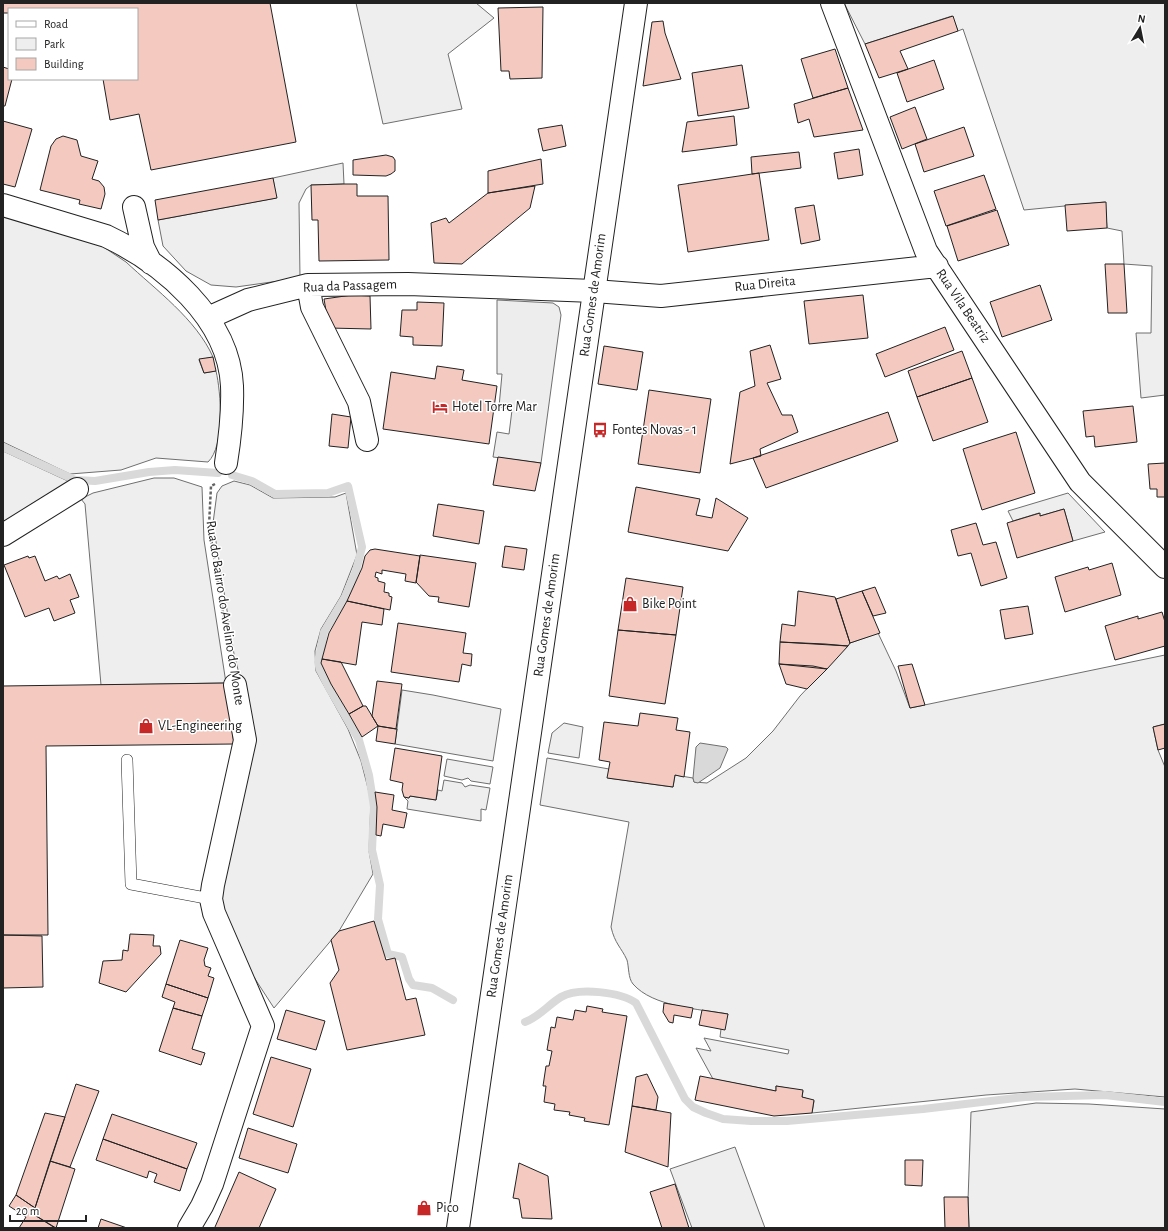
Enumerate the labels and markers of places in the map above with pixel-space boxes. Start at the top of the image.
hotel icon: Hotel Torre Mar [431,398,449,416]
place label: Hotel Torre Mar [452,400,537,414]
bus stop icon: Fontes Novas - 1 [591,421,609,439]
place label: Fontes Novas - 1 [612,423,697,437]
shop icon: Bike Point [621,595,639,613]
place label: Bike Point [642,597,697,611]
shop icon: VL-Engineering [137,717,155,735]
place label: VL-Engineering [158,719,242,733]
shop icon: Pico [415,1199,433,1217]
place label: Pico [436,1201,459,1215]

